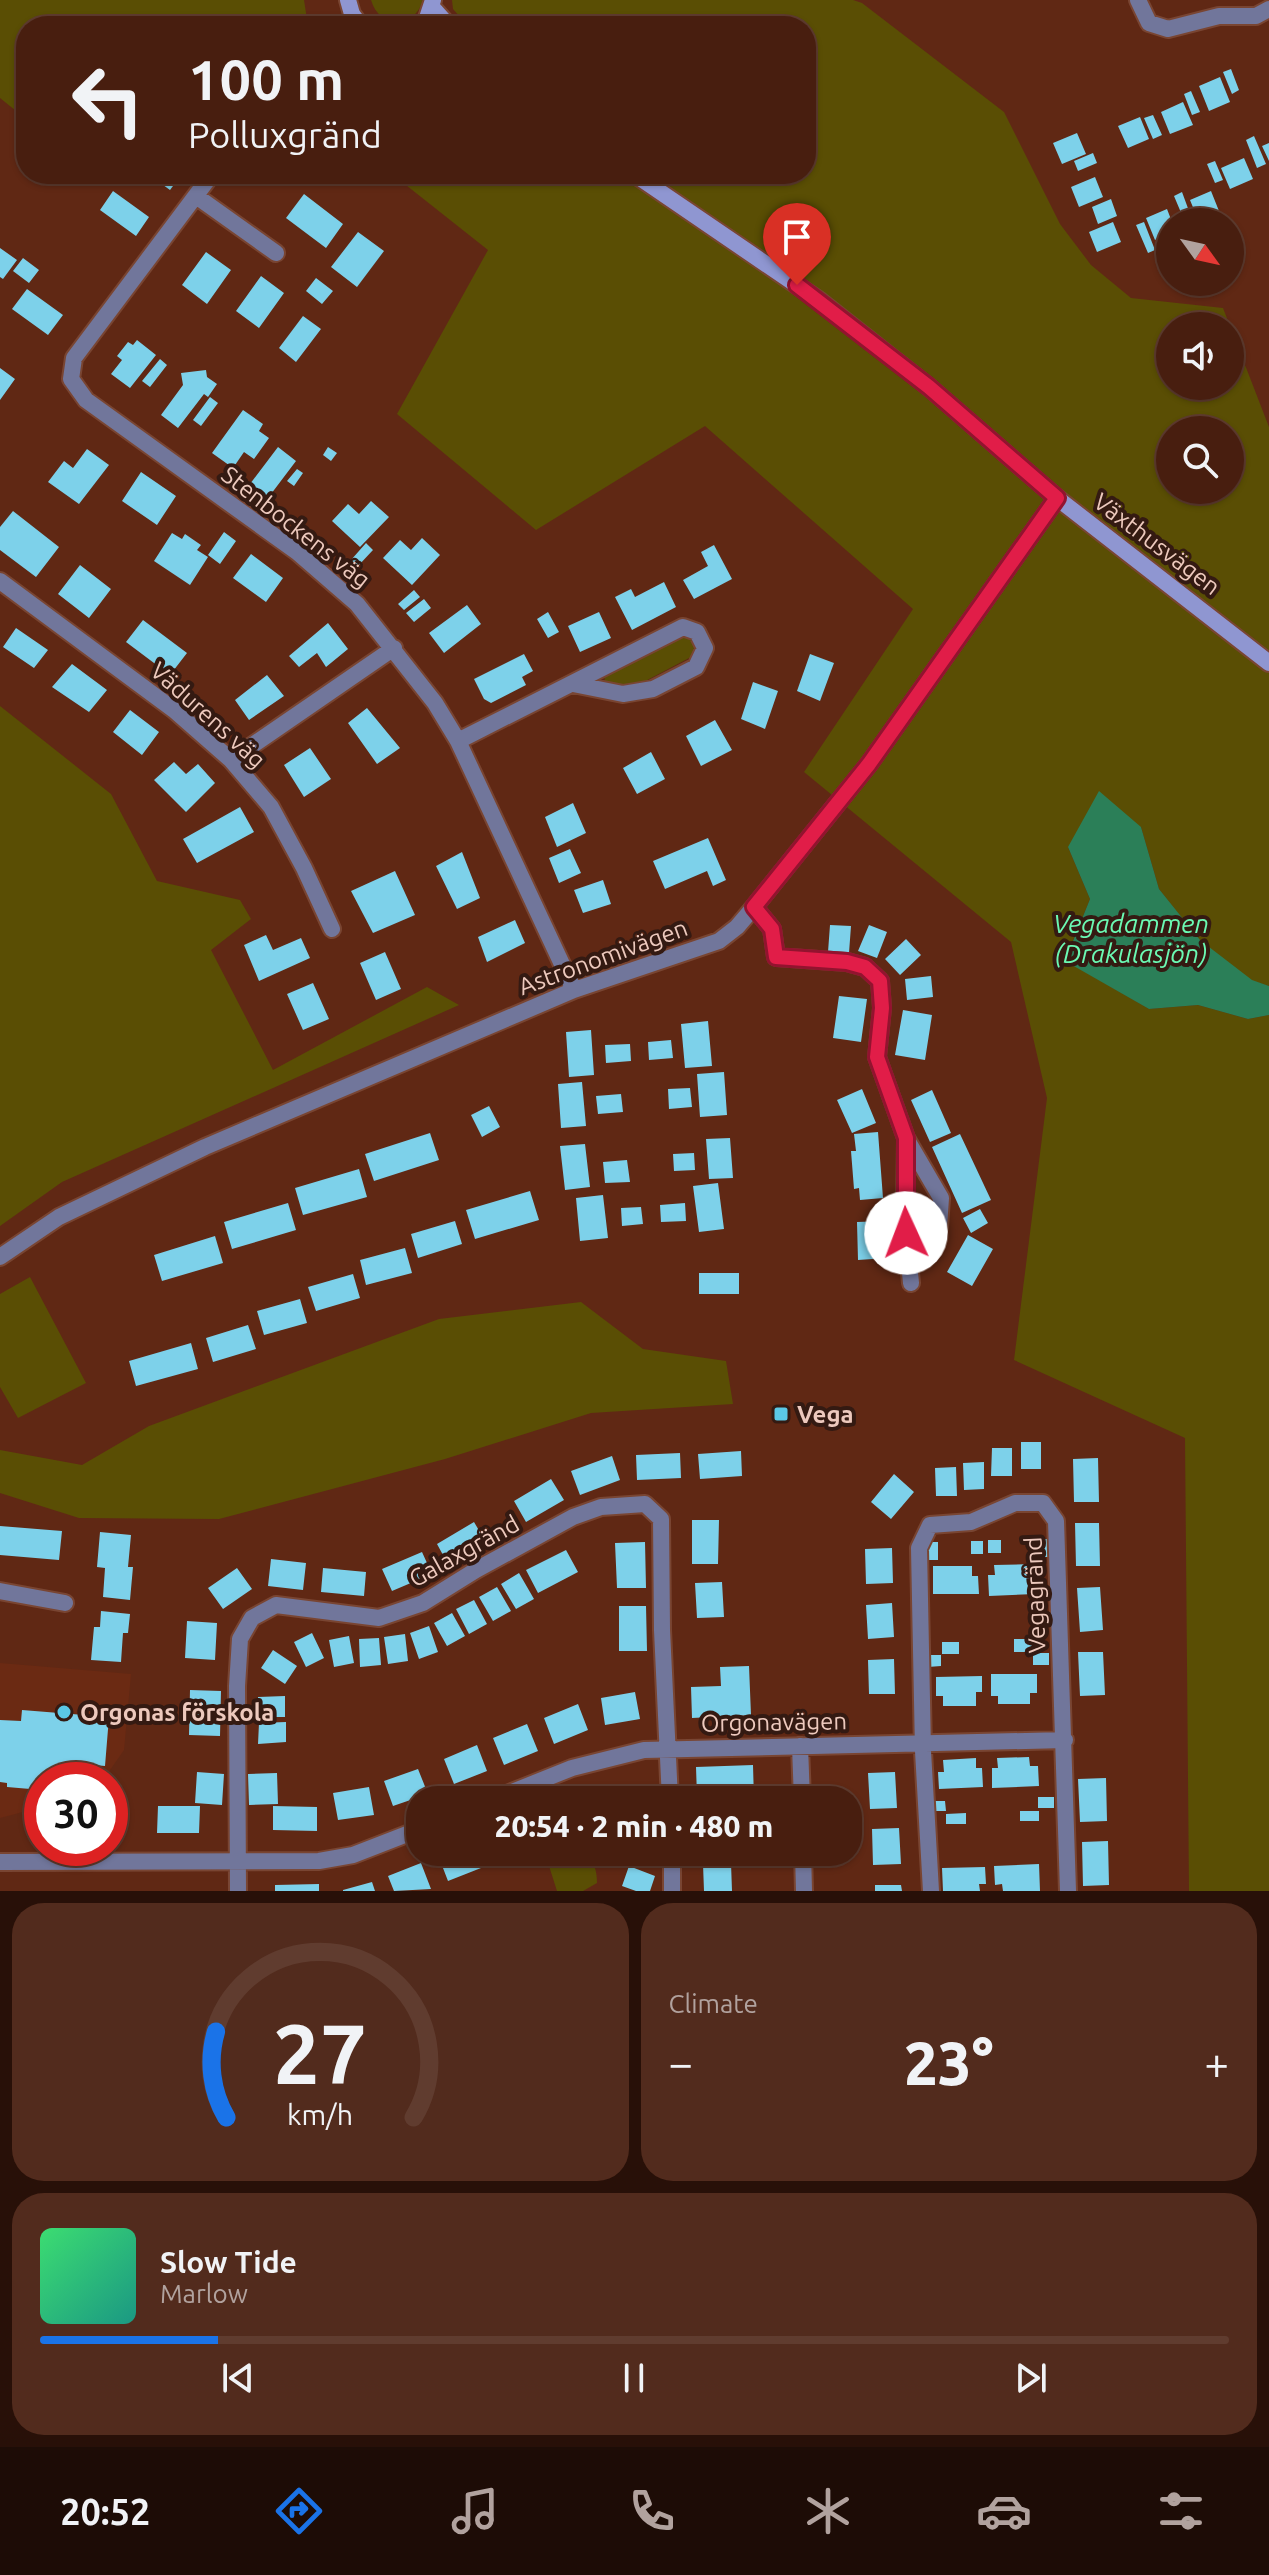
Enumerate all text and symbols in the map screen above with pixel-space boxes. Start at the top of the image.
icon: left [56,48,160,152]
text: 100 m [188,48,344,111]
text: Polluxgränd [188,114,382,155]
pin [763,203,831,285]
north arrow [1156,208,1244,296]
map controls [1156,208,1244,504]
icon: arrive [775,215,819,259]
button: sound [1156,312,1244,400]
button: search [1156,416,1244,504]
street label: Stenbockens väg [217,461,375,593]
street label: Växthusvägen [1088,488,1226,600]
street label: Vädurens väg [145,657,271,773]
water label: Vegadammen (Drakulasjön) [1053,909,1209,968]
street label: Astronomivägen [515,914,691,1000]
position arrow [864,1191,948,1275]
place label: Vega [797,1401,854,1428]
marker: Vega [772,1405,790,1423]
street label: Galaxgränd [404,1510,524,1592]
street label: Vegagränd [1019,1536,1051,1654]
place label: Orgonas förskola [80,1699,274,1726]
marker: Orgonas förskola [55,1703,73,1721]
street label: Orgonavägen [701,1707,847,1737]
speed limit sign: 30 [24,1762,128,1866]
text: 20:54 · 2 min · 480 m [495,1809,773,1843]
text: Climate [669,1989,758,2018]
text: 27 [273,2006,367,2100]
text: 23° [904,2029,993,2096]
text: − [669,2038,693,2087]
text: + [1204,2038,1229,2087]
text: km/h [287,2098,353,2130]
text: Slow Tide [160,2245,297,2279]
text: Marlow [160,2279,248,2308]
icon: previous [216,2356,260,2400]
icon: pause [612,2356,656,2400]
icon: next [1009,2356,1053,2400]
icon: directions [271,2483,327,2539]
icon: music [447,2483,503,2539]
icon: phone [624,2483,680,2539]
icon: climate [800,2483,856,2539]
icon: car [976,2483,1032,2539]
icon: filters [1153,2483,1209,2539]
text: 20:52 [60,2491,150,2532]

